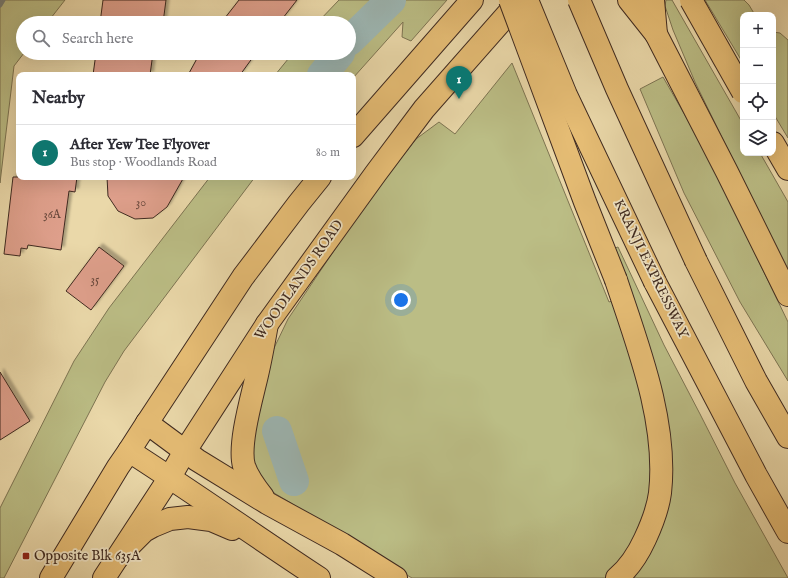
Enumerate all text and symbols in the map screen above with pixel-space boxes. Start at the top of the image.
map controls [740,12,776,156]
button: + [740,12,776,48]
search box [16,16,356,60]
icon: search [30,27,52,49]
text: Search here [62,29,133,48]
button: − [740,48,776,84]
pin: 1 [446,66,472,99]
button: locate [740,84,776,120]
text: Nearby [32,88,85,109]
button: layers [740,120,776,156]
text: After Yew Tee Flyover [70,135,210,154]
text: 1 [43,144,47,161]
text: 80 m [316,144,340,161]
text: Bus stop · Woodlands Road [70,154,217,171]
house number: 30 [136,195,146,210]
street label: KRANJI EXPRESSWAY [610,197,693,343]
house number: 36A [43,207,62,222]
street label: WOODLANDS ROAD [251,216,347,344]
house number: 35 [91,272,100,287]
your location [391,290,411,310]
place label: Opposite Blk 635A [34,547,141,565]
marker: Opposite Blk 635A [21,551,31,561]

